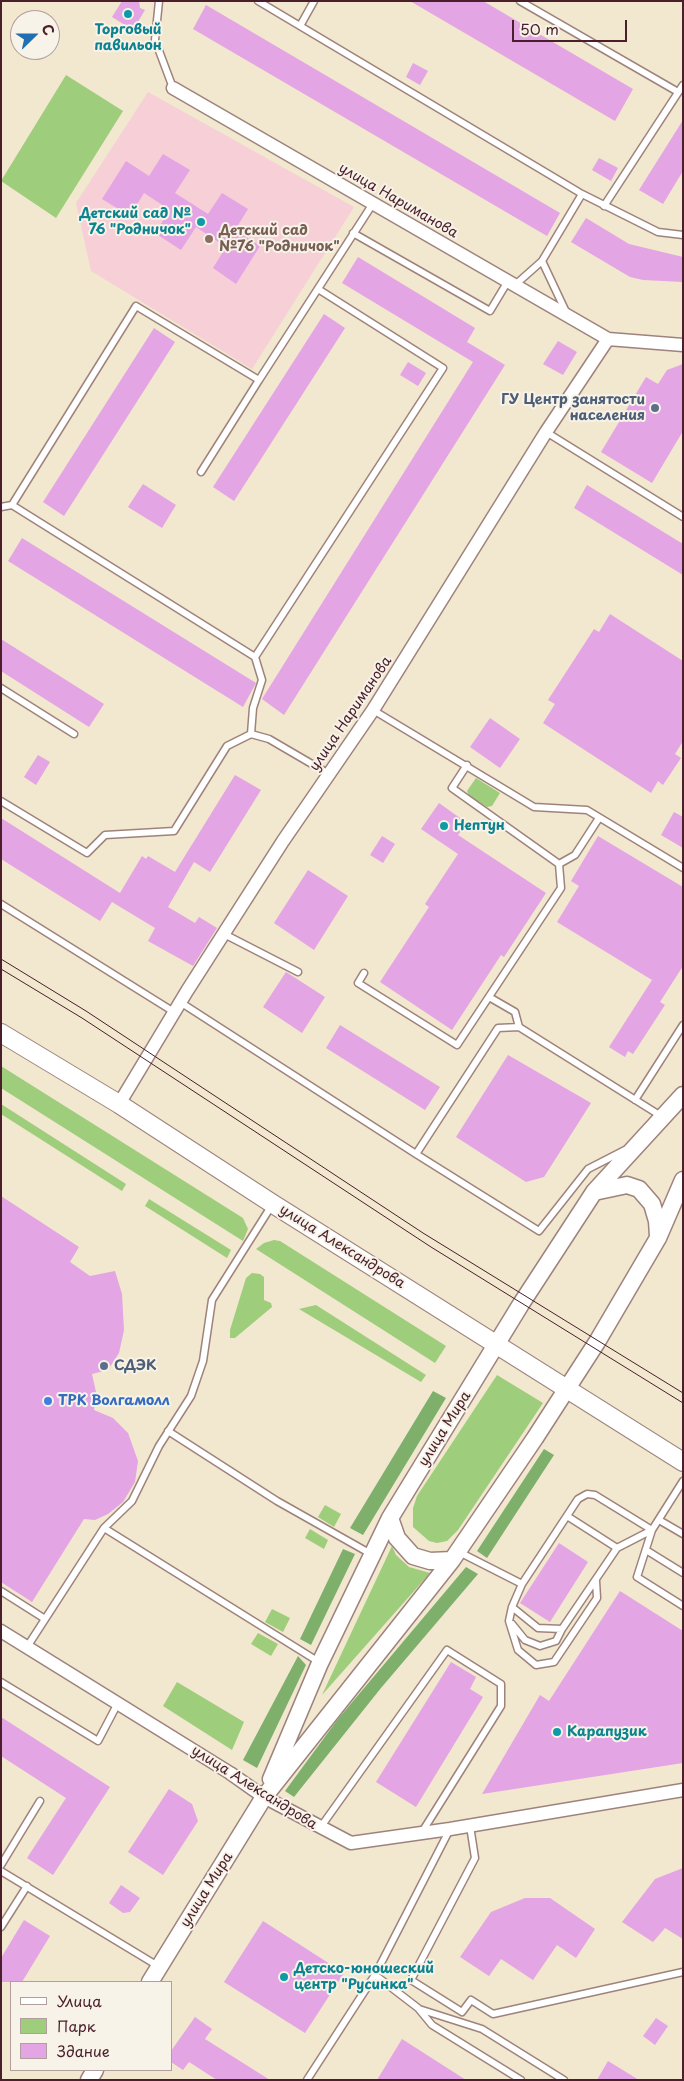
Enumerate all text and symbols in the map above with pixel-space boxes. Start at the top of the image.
marker: Торговый павильон [122,8,134,20]
north arrow [10,10,60,60]
scale bar [514,10,629,42]
text: 50 m [520,17,559,40]
text: С [37,21,60,38]
place label: Торговый павильон [94,22,162,54]
street label: улица Нариманова [335,160,461,242]
place label: Детский сад № 76 "Родничок" [80,206,191,238]
marker: Детский сад № 76 "Родничок" [195,216,207,228]
place label: Детский сад №76 "Родничок" [219,223,340,256]
marker: Детский сад №76 "Родничок" [203,233,215,245]
place label: ГУ Центр занятости населения [501,392,645,424]
marker: ГУ Центр занятости населения [649,402,661,414]
street label: улица Нариманова [306,653,396,775]
place label: Нептун [454,818,505,834]
marker: Нептун [438,820,450,832]
street label: улица Александрова [276,1201,408,1293]
place label: СДЭК [114,1358,156,1374]
marker: СДЭК [98,1360,110,1372]
street label: улица Мира [415,1388,475,1470]
place label: ТРК Волгамолл [58,1393,170,1409]
marker: ТРК Волгамолл [42,1395,54,1407]
place label: Карапузик [567,1724,647,1740]
marker: Карапузик [551,1726,563,1738]
street label: улица Александрова [188,1742,320,1834]
street label: улица Мира [177,1849,237,1931]
place label: Детско-юношеский центр "Русинка" [294,1961,434,1994]
marker: Детско-юношеский центр "Русинка" [278,1971,290,1983]
legend [10,1981,172,2071]
text: Улица [57,1989,102,2012]
text: Парк [57,2014,96,2037]
text: Здание [57,2039,110,2062]

